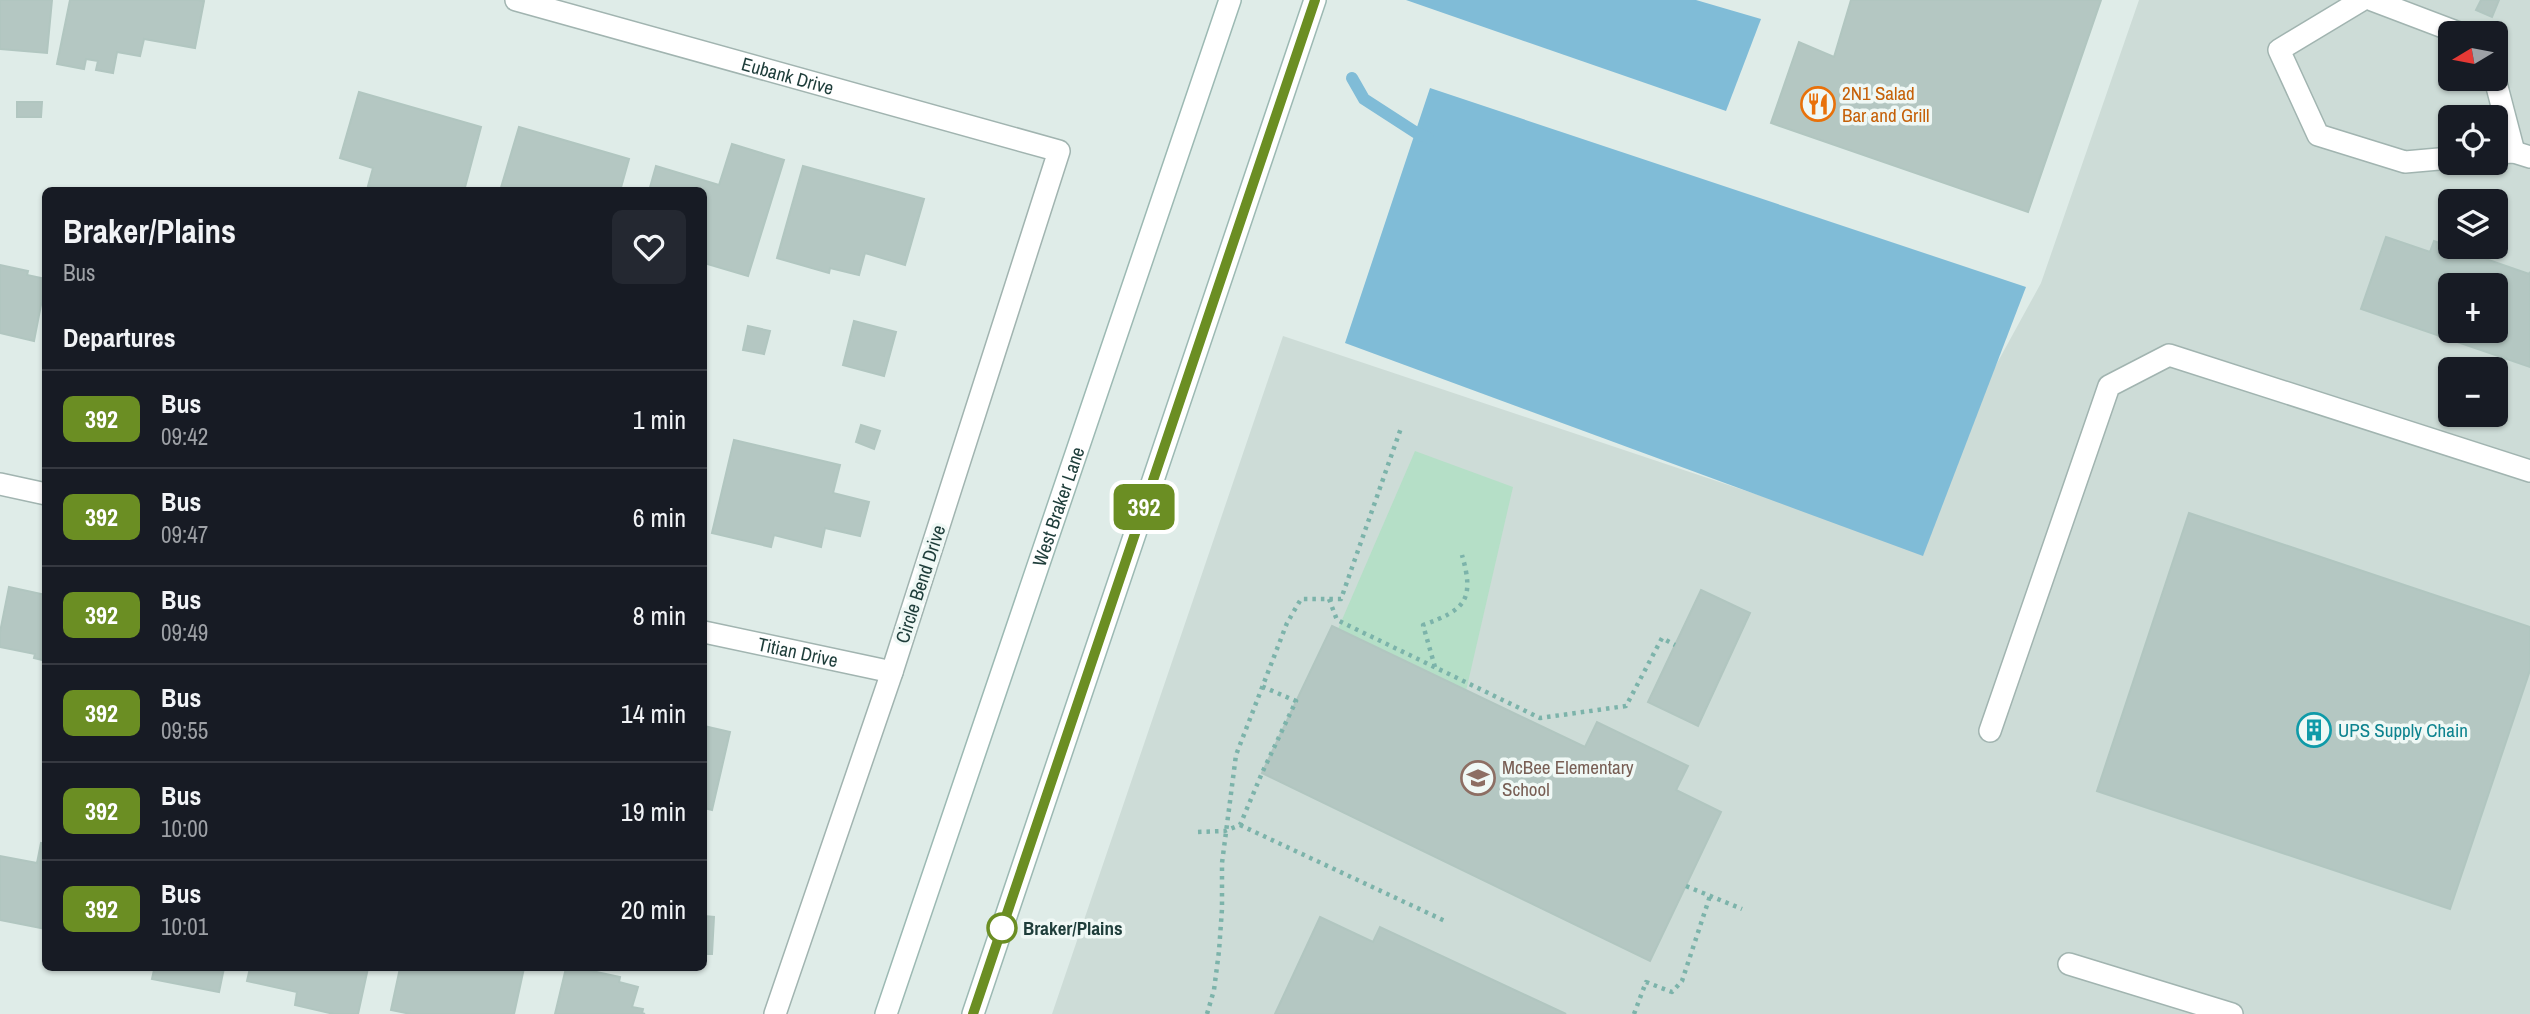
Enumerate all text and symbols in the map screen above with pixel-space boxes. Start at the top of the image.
north arrow [2438,21,2508,91]
map controls [2438,21,2508,427]
street label: Eubank Drive [739,50,837,101]
place label: 2N1 Salad Bar and Grill [1842,80,1929,128]
restaurant icon: 2N1 Salad Bar and Grill [1799,85,1837,123]
button: locate [2438,105,2508,175]
button: layers [2438,189,2508,259]
text: Braker/Plains [63,209,236,253]
button: heart [612,210,686,284]
text: Bus [63,257,96,288]
button: + [2438,273,2508,343]
text: Departures [63,320,176,355]
button: − [2438,357,2508,427]
text: Bus [161,386,201,421]
text: 1 min [633,402,686,437]
text: 392 [85,403,118,435]
text: 09:42 [161,421,208,452]
street label: West Braker Lane [1026,443,1091,570]
text: Bus [161,484,201,519]
line badge: 392 [1104,484,1184,530]
text: 392 [1128,491,1160,523]
text: 6 min [633,500,686,535]
text: 392 [85,501,118,533]
text: 09:47 [161,519,208,550]
street label: Circle Bend Drive [889,522,951,646]
text: Bus [161,582,201,617]
text: 8 min [633,598,686,633]
text: 392 [85,599,118,631]
text: 09:49 [161,617,208,648]
street label: Titian Drive [756,631,840,673]
text: Bus [161,680,201,715]
text: 14 min [621,696,686,731]
text: 392 [85,697,118,729]
building icon: UPS Supply Chain [2295,711,2333,749]
text: 09:55 [161,715,208,746]
place label: UPS Supply Chain [2338,717,2468,743]
place label: McBee Elementary School [1502,754,1634,802]
school or university icon: McBee Elementary School [1459,759,1497,797]
text: Bus [161,778,201,813]
text: 19 min [621,794,686,829]
text: 392 [85,795,118,827]
text: 10:00 [161,813,208,844]
text: Bus [161,876,201,911]
text: 20 min [621,892,686,927]
text: 392 [85,893,118,925]
text: 10:01 [161,911,208,942]
marker: Braker/Plains [987,913,1017,943]
place label: Braker/Plains [1023,915,1123,941]

